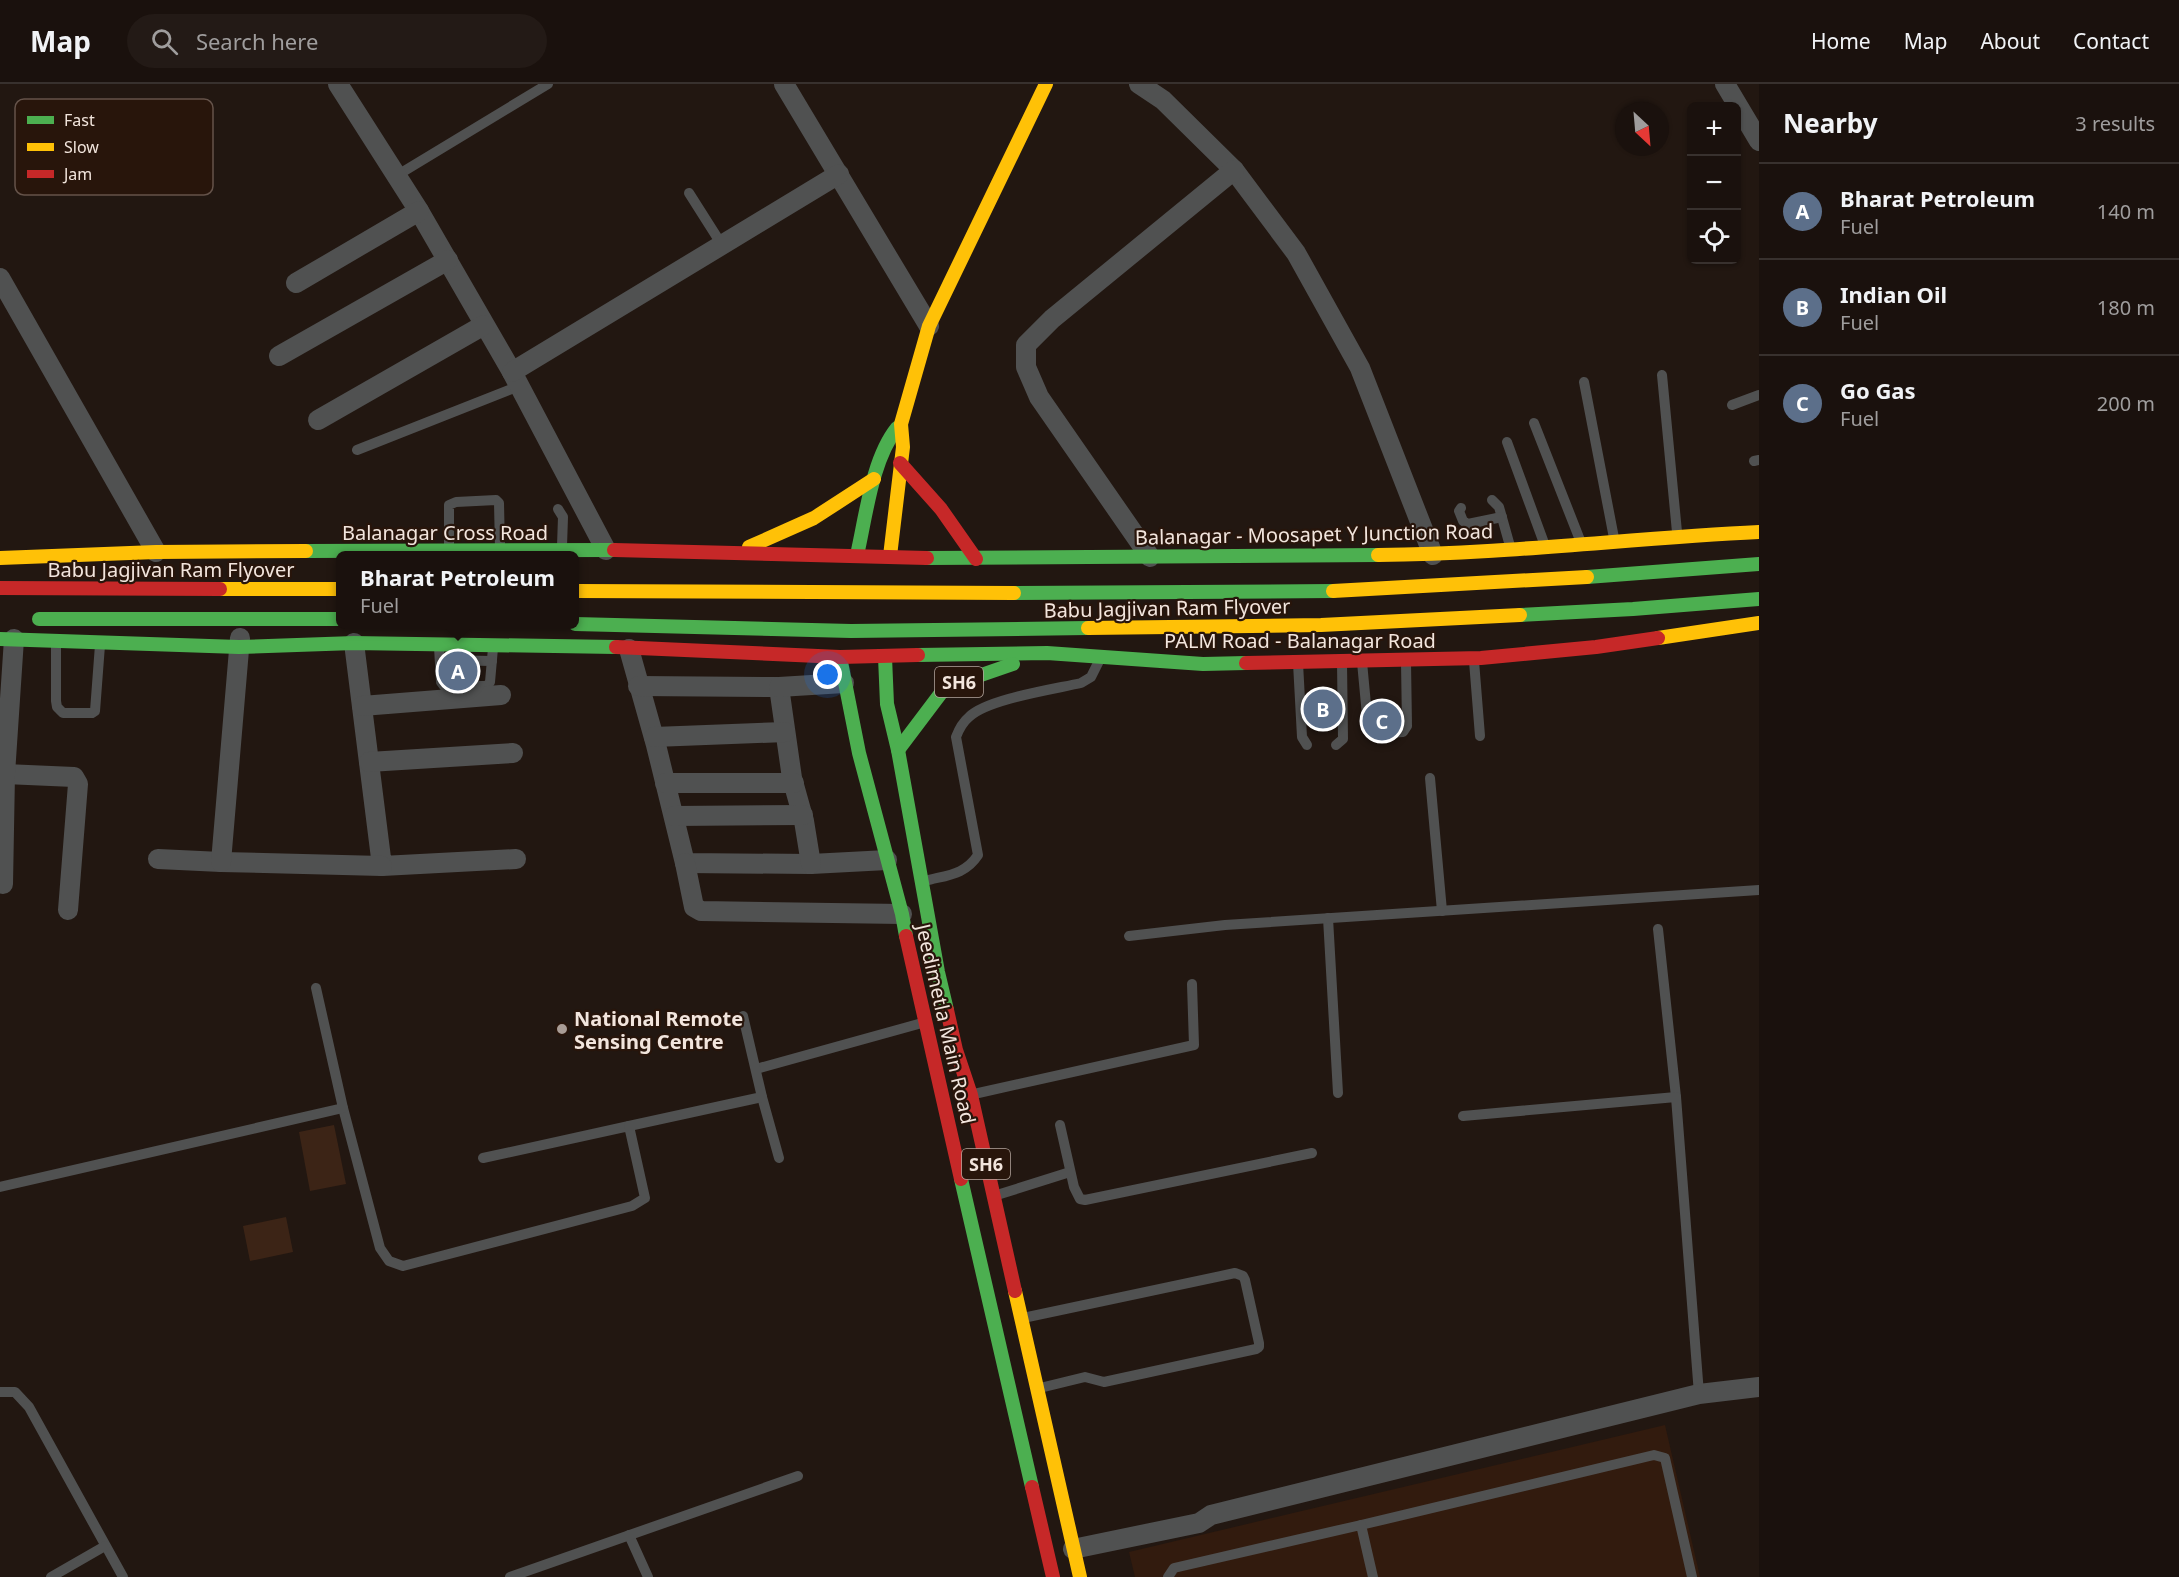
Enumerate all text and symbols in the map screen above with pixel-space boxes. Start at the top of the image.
search box [127,14,547,68]
text: Map [30,22,91,60]
icon: search [148,25,181,58]
text: Search here [196,26,318,56]
text: Home [1811,27,1871,55]
text: Map [1904,27,1947,55]
text: About [1980,27,2040,55]
text: Contact [2073,27,2149,55]
legend [15,99,213,195]
north arrow [1615,102,1669,156]
map controls [1687,102,1741,264]
button: + [1687,102,1741,156]
text: Nearby [1783,105,1878,141]
text: Fast [64,109,95,131]
text: 3 results [2075,110,2155,137]
text: Slow [64,136,99,158]
button: − [1687,156,1741,210]
text: Jam [62,163,92,185]
text: Bharat Petroleum [1840,183,2035,213]
text: A [1796,198,1809,225]
text: 140 m [2097,198,2155,225]
button: locate [1687,210,1741,264]
text: Fuel [1840,213,1879,240]
text: Indian Oil [1840,279,1947,309]
text: B [1796,294,1809,321]
text: 180 m [2097,294,2155,321]
text: Fuel [1840,309,1879,336]
text: Go Gas [1840,375,1916,405]
text: C [1796,390,1809,417]
text: 200 m [2097,390,2155,417]
text: Fuel [1840,405,1879,432]
street label: Balanagar - Moosapet Y Junction Road [1135,517,1493,551]
street label: Balanagar Cross Road [342,519,548,546]
popup [336,551,579,629]
street label: Babu Jagjivan Ram Flyover [47,556,295,583]
text: Bharat Petroleum [360,562,555,592]
text: Fuel [360,592,399,619]
street label: Babu Jagjivan Ram Flyover [1043,592,1291,624]
street label: PALM Road - Balanagar Road [1164,627,1436,654]
pin: A [438,648,478,694]
your location [813,660,842,689]
road number: SH6 [935,667,983,697]
pin: B [1304,686,1342,732]
pin: C [1362,698,1402,744]
street label: Jeedimetla Main Road [909,919,982,1127]
place label: National Remote Sensing Centre [574,1005,743,1055]
marker: National Remote Sensing Centre [555,1022,569,1036]
road number: SH6 [962,1149,1010,1179]

